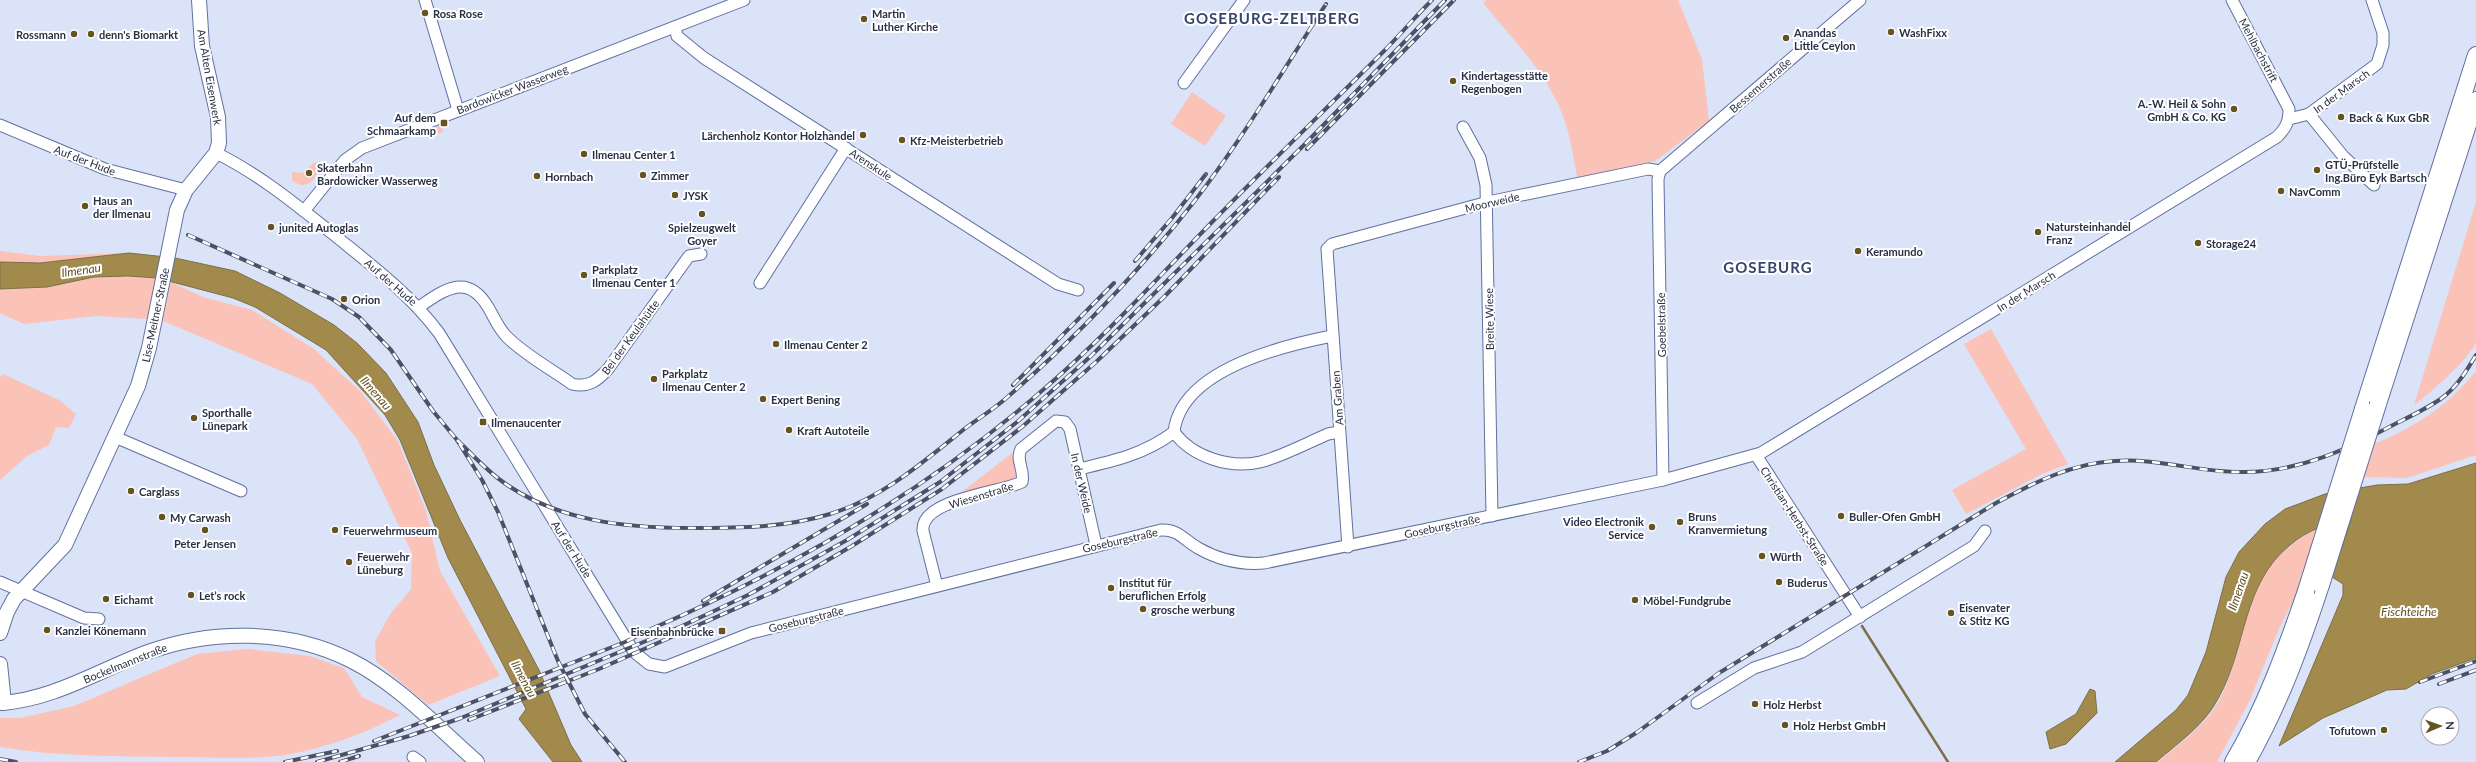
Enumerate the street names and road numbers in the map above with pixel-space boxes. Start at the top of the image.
street label: Mehlbachstrift [2237,16,2282,85]
street label: Am Alten Eisenwerk [195,28,225,126]
street label: Bessemerstraße [1727,55,1794,115]
street label: Bardowicker Wasserweg [454,62,570,116]
street label: In der Marsch [2310,66,2372,116]
street label: Auf der Hude [52,142,118,178]
street label: Arenskule [847,145,895,183]
street label: Moorweide [1463,189,1521,215]
street label: Auf der Hude [362,256,420,308]
street label: Lise-Meitner-Straße [139,266,171,364]
street label: In der Marsch [1995,268,2057,314]
street label: Breite Wiese [1482,288,1496,350]
street label: Goebelstraße [1654,292,1668,358]
street label: Bei der Keulahütte [598,297,662,377]
street label: Am Graben [1329,370,1345,426]
street label: In der Weide [1069,452,1095,515]
street label: Christian-Herbst-Straße [1758,464,1832,568]
street label: Wiesenstraße [947,479,1015,511]
street label: Goseburgstraße [1403,512,1481,540]
street label: Auf der Hude [549,518,595,580]
street label: Goseburgstraße [1081,525,1159,555]
street label: Goseburgstraße [767,603,845,635]
street label: Bockelmannstraße [81,640,169,686]

